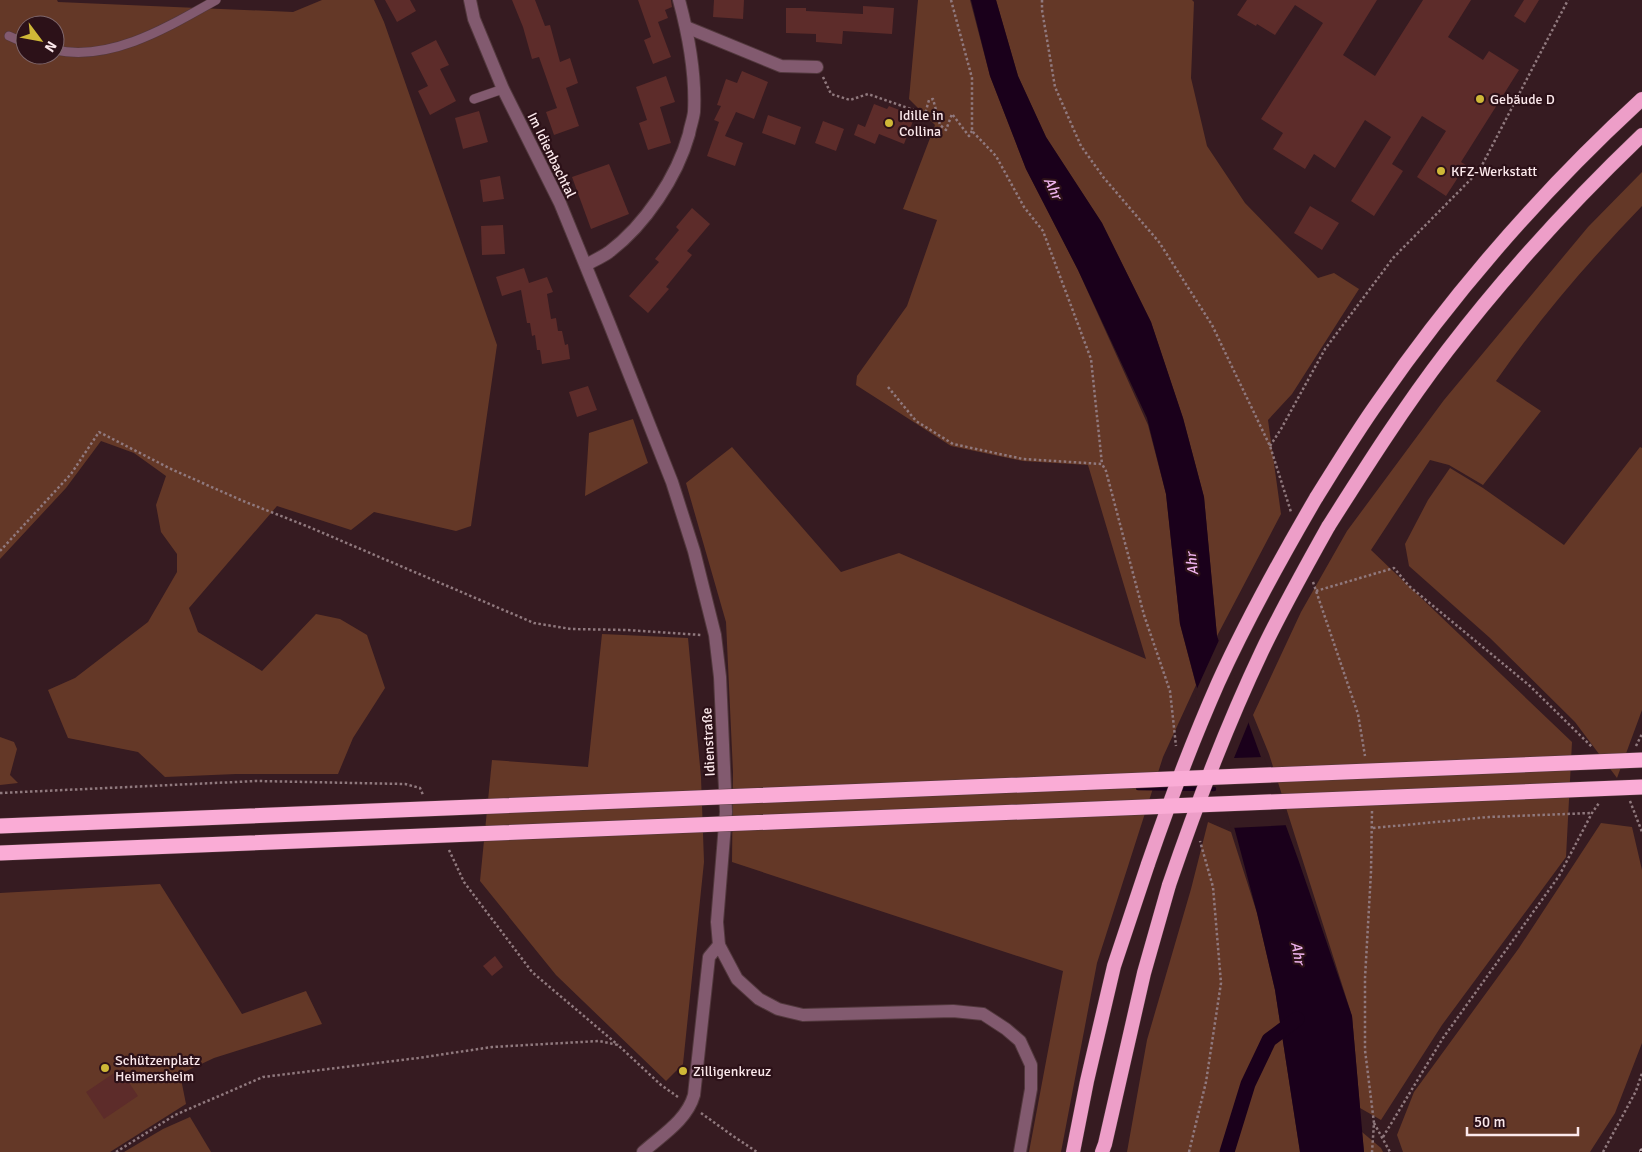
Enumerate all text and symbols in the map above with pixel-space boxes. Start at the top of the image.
north arrow [15,15,65,65]
text: N [41,38,60,55]
place label: Gebäude D [1490,91,1555,108]
marker: Gebäude D [1474,93,1486,105]
place label: Idille in Collina [899,107,944,140]
street label: Im Idienbachtal [524,110,580,201]
marker: Idille in Collina [883,117,895,129]
place label: KFZ-Werkstatt [1451,163,1537,180]
marker: KFZ-Werkstatt [1435,165,1447,177]
water label: Ahr [1040,174,1067,204]
water label: Ahr [1181,549,1202,576]
street label: Idienstraße [698,707,719,777]
water label: Ahr [1287,940,1309,968]
place label: Schützenplatz Heimersheim [115,1052,200,1085]
marker: Schützenplatz Heimersheim [99,1062,111,1074]
place label: Zilligenkreuz [693,1063,771,1080]
marker: Zilligenkreuz [677,1065,689,1077]
scale bar [1467,1104,1578,1136]
text: 50 m [1474,1113,1505,1131]

